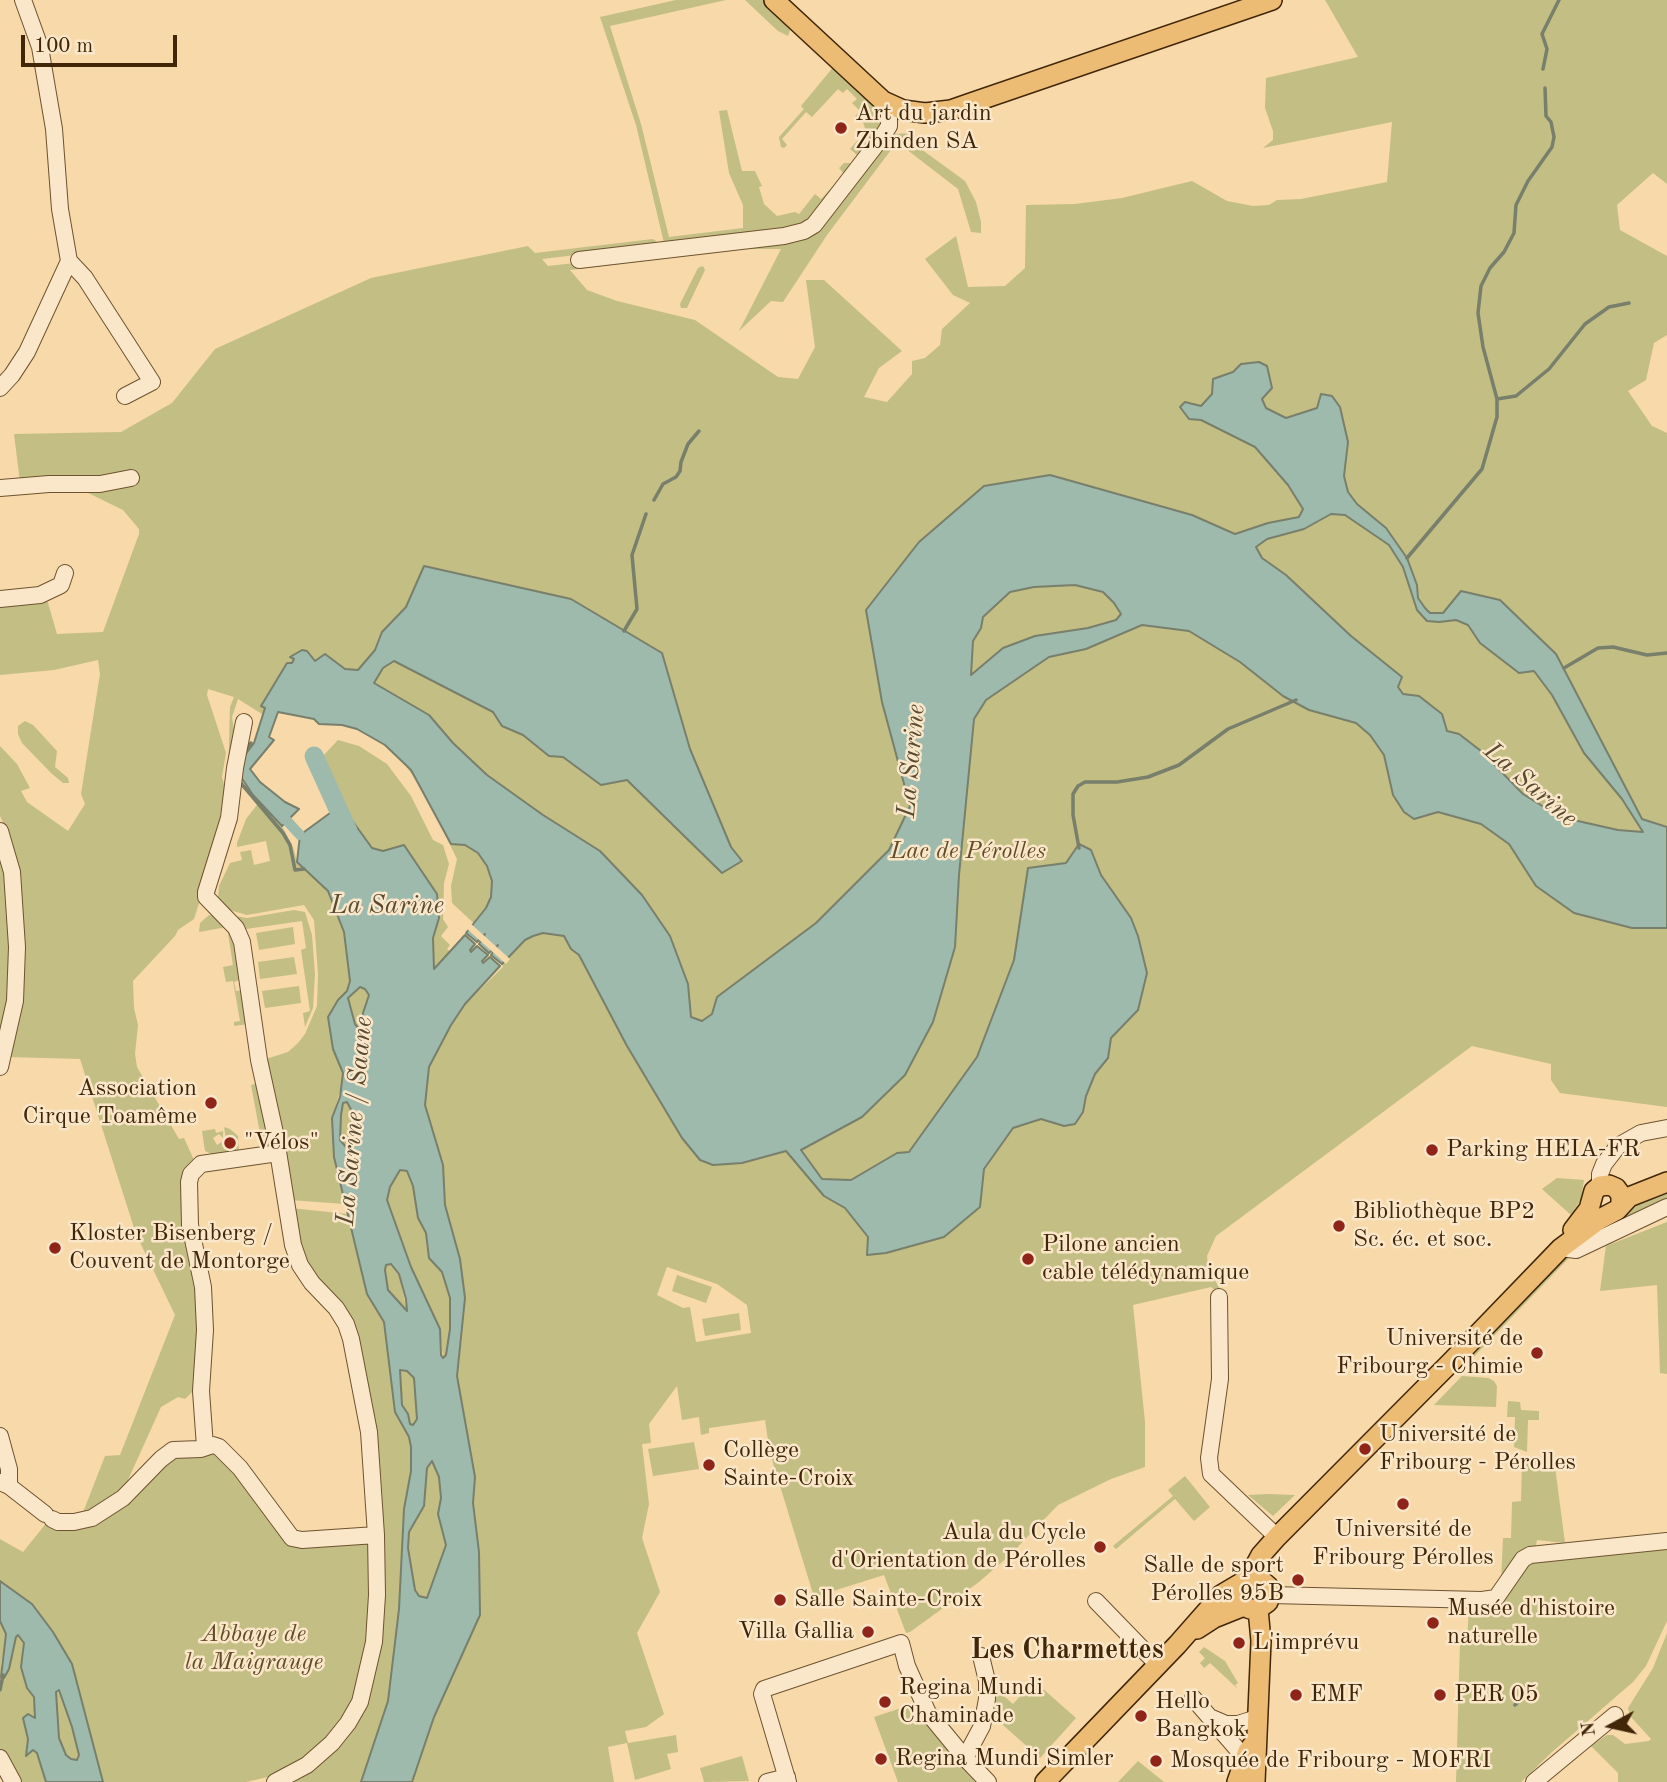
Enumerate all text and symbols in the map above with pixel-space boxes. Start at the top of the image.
scale bar [24,21,180,65]
text: 100 m [34,36,93,57]
place label: Art du jardin Zbinden SA [855,100,992,156]
marker: Art du jardin Zbinden SA [833,120,849,136]
water label: La Sarine [891,703,933,819]
water label: La Sarine [1477,736,1583,834]
park label: Lac de Pérolles [890,838,1046,866]
water label: La Sarine [330,890,444,922]
water label: La Sarine / Saane [330,1015,380,1227]
place label: Association Cirque Toamême [23,1075,197,1131]
marker: Association Cirque Toamême [203,1095,219,1111]
place label: "Vélos" [244,1129,319,1157]
marker: "Vélos" [222,1135,238,1151]
place label: Parking HEIA-FR [1446,1136,1640,1164]
marker: Parking HEIA-FR [1424,1142,1440,1158]
place label: Bibliothèque BP2 Sc. éc. et soc. [1353,1198,1535,1254]
marker: Bibliothèque BP2 Sc. éc. et soc. [1331,1218,1347,1234]
place label: Kloster Bisenberg / Couvent de Montorge [69,1220,290,1276]
place label: Pilone ancien cable télédynamique [1042,1231,1249,1287]
marker: Kloster Bisenberg / Couvent de Montorge [47,1240,63,1256]
marker: Pilone ancien cable télédynamique [1020,1251,1036,1267]
place label: Université de Fribourg - Chimie [1336,1325,1523,1381]
marker: Université de Fribourg - Chimie [1529,1345,1545,1361]
place label: Université de Fribourg - Pérolles [1379,1421,1576,1477]
place label: Collège Sainte-Croix [723,1437,854,1493]
marker: Université de Fribourg - Pérolles [1357,1441,1373,1457]
marker: Collège Sainte-Croix [701,1457,717,1473]
marker: Université de Fribourg Pérolles [1395,1496,1411,1512]
place label: Université de Fribourg Pérolles [1312,1516,1494,1572]
place label: Aula du Cycle d'Orientation de Pérolles [831,1519,1086,1575]
marker: Aula du Cycle d'Orientation de Pérolles [1092,1539,1108,1555]
place label: Salle de sport Pérolles 95B [1143,1552,1284,1608]
marker: Salle de sport Pérolles 95B [1290,1572,1306,1588]
place label: Salle Sainte-Croix [794,1586,983,1614]
marker: Salle Sainte-Croix [772,1592,788,1608]
place label: Musée d'histoire naturelle [1447,1595,1615,1651]
marker: Musée d'histoire naturelle [1425,1615,1441,1631]
place label: Villa Gallia [738,1618,854,1646]
park label: Abbaye de la Maigrauge [185,1621,323,1677]
marker: Villa Gallia [860,1624,876,1640]
place label: L'imprévu [1253,1629,1359,1657]
district label: Les Charmettes [970,1634,1164,1668]
marker: L'imprévu [1231,1635,1247,1651]
place label: Regina Mundi Chaminade [899,1674,1043,1730]
place label: EMF [1310,1681,1363,1709]
place label: PER 05 [1454,1681,1539,1709]
marker: EMF [1288,1687,1304,1703]
marker: PER 05 [1432,1687,1448,1703]
place label: Hello Bangkok [1155,1688,1246,1744]
north arrow [1576,1691,1646,1761]
marker: Regina Mundi Chaminade [877,1694,893,1710]
marker: Hello Bangkok [1133,1708,1149,1724]
text: N [1579,1720,1600,1738]
place label: Regina Mundi Simler [895,1745,1114,1773]
place label: Mosquée de Fribourg - MOFRI [1170,1747,1491,1775]
marker: Regina Mundi Simler [873,1751,889,1767]
marker: Mosquée de Fribourg - MOFRI [1148,1753,1164,1769]

